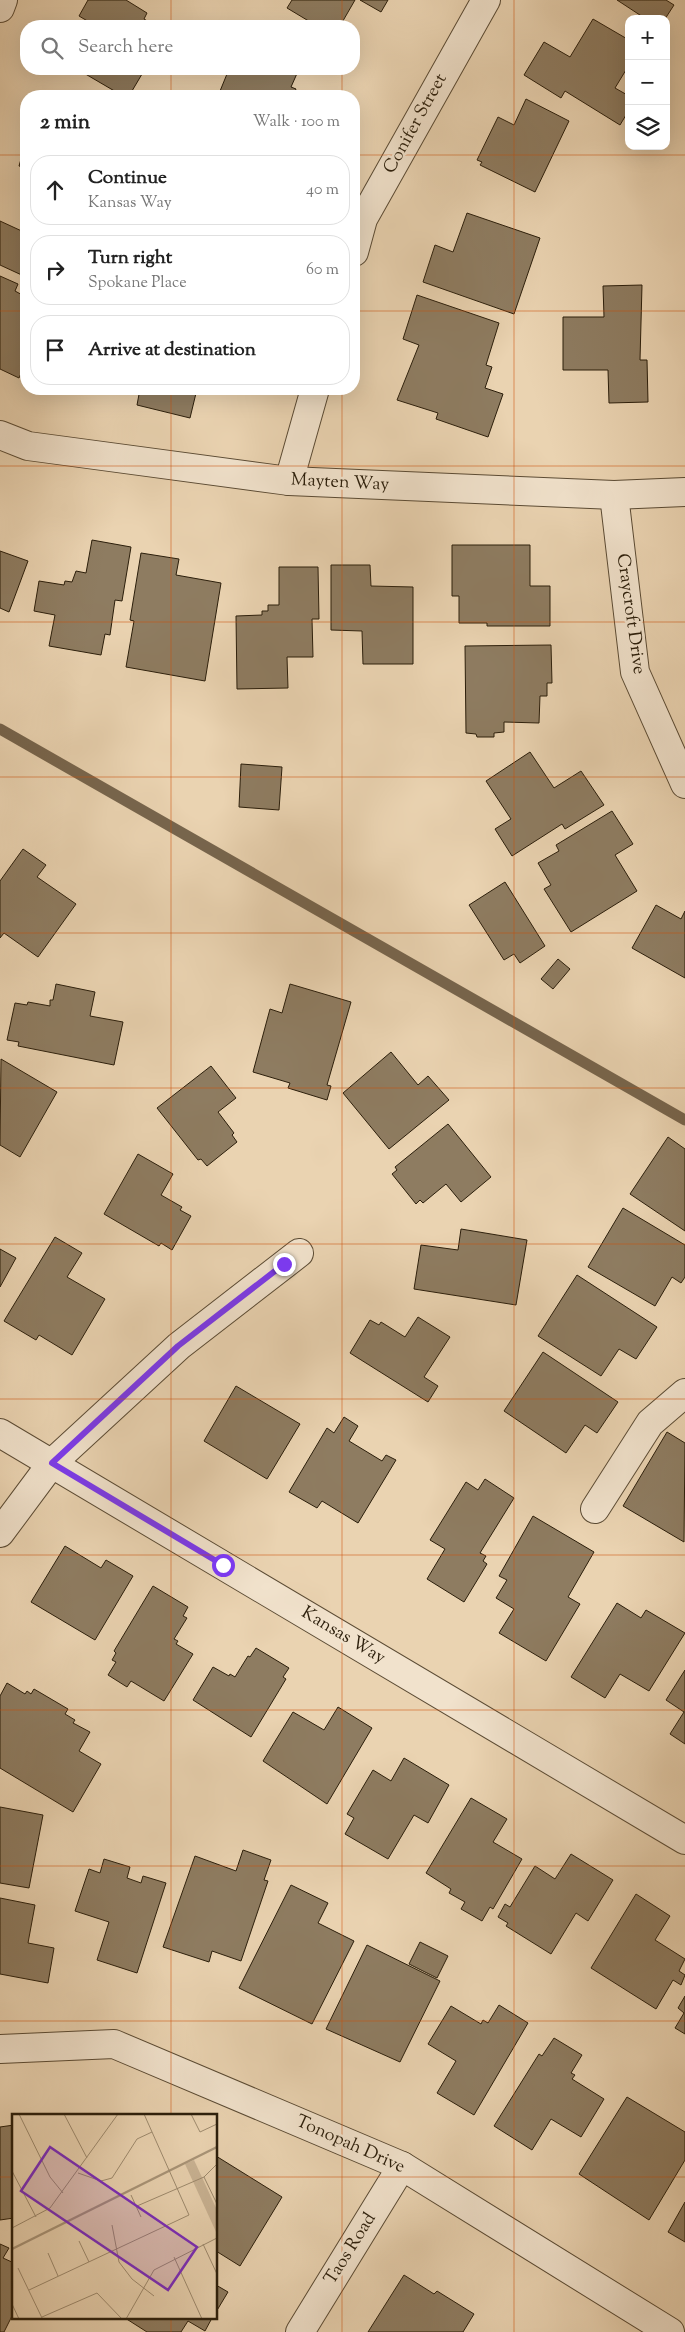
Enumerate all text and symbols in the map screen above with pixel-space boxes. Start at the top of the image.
map controls [625,15,670,150]
button: + [625,15,670,60]
search box [20,20,360,75]
icon: search [38,34,66,62]
text: Search here [78,34,173,61]
button: − [625,60,670,105]
street label: Conifer Street [378,69,454,179]
button: layers [625,105,670,150]
text: 2 min [40,108,90,138]
text: Walk · 100 m [253,111,340,134]
text: Continue [88,165,167,192]
icon: ahead [41,176,69,204]
text: 40 m [306,179,339,202]
text: Kansas Way [88,192,172,215]
text: Turn right [88,245,172,272]
icon: right [41,256,69,284]
text: 60 m [306,259,339,282]
text: Spokane Place [88,272,187,295]
icon: arrive [41,336,69,364]
text: Arrive at destination [88,337,256,364]
street label: Mayten Way [290,467,390,499]
street label: Craycroft Drive [609,552,651,676]
route end [273,1253,296,1276]
route start [212,1554,235,1577]
street label: Kansas Way [296,1601,390,1671]
street label: Tonopah Drive [291,2109,409,2181]
inset map [12,2114,218,2320]
street label: Taos Road [319,2208,383,2290]

